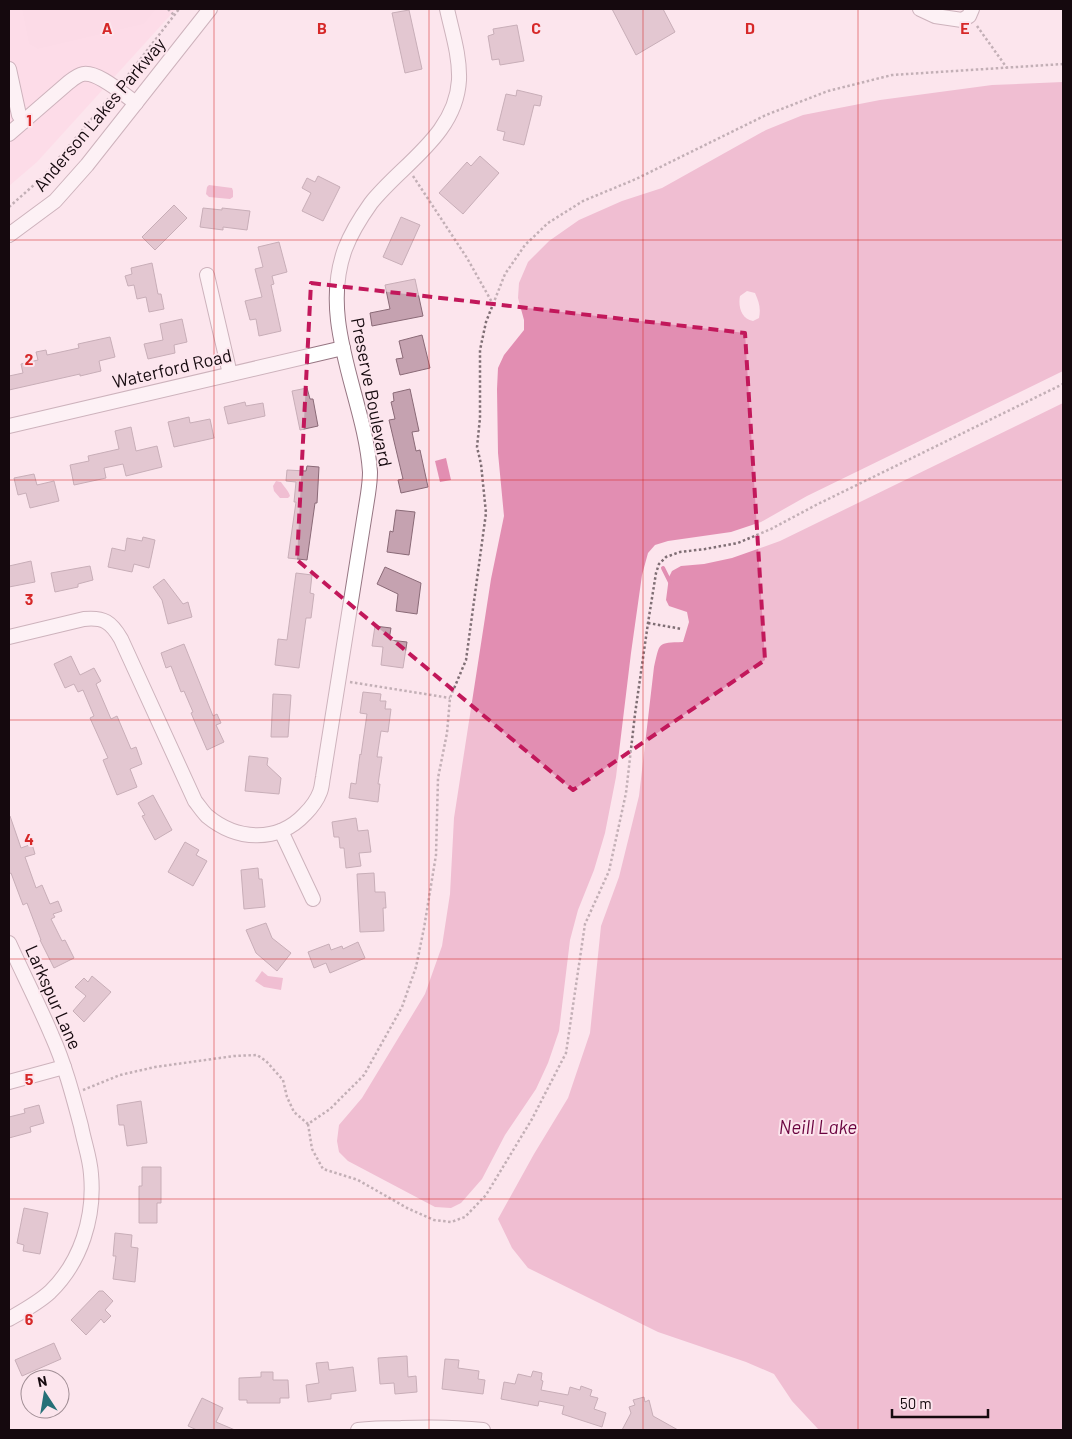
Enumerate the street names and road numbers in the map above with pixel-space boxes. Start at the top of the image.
street label: Anderson Lakes Parkway [28,33,170,195]
street label: Preserve Boulevard [347,316,397,468]
street label: Waterford Road [110,344,234,392]
street label: Larkspur Lane [21,941,87,1053]

